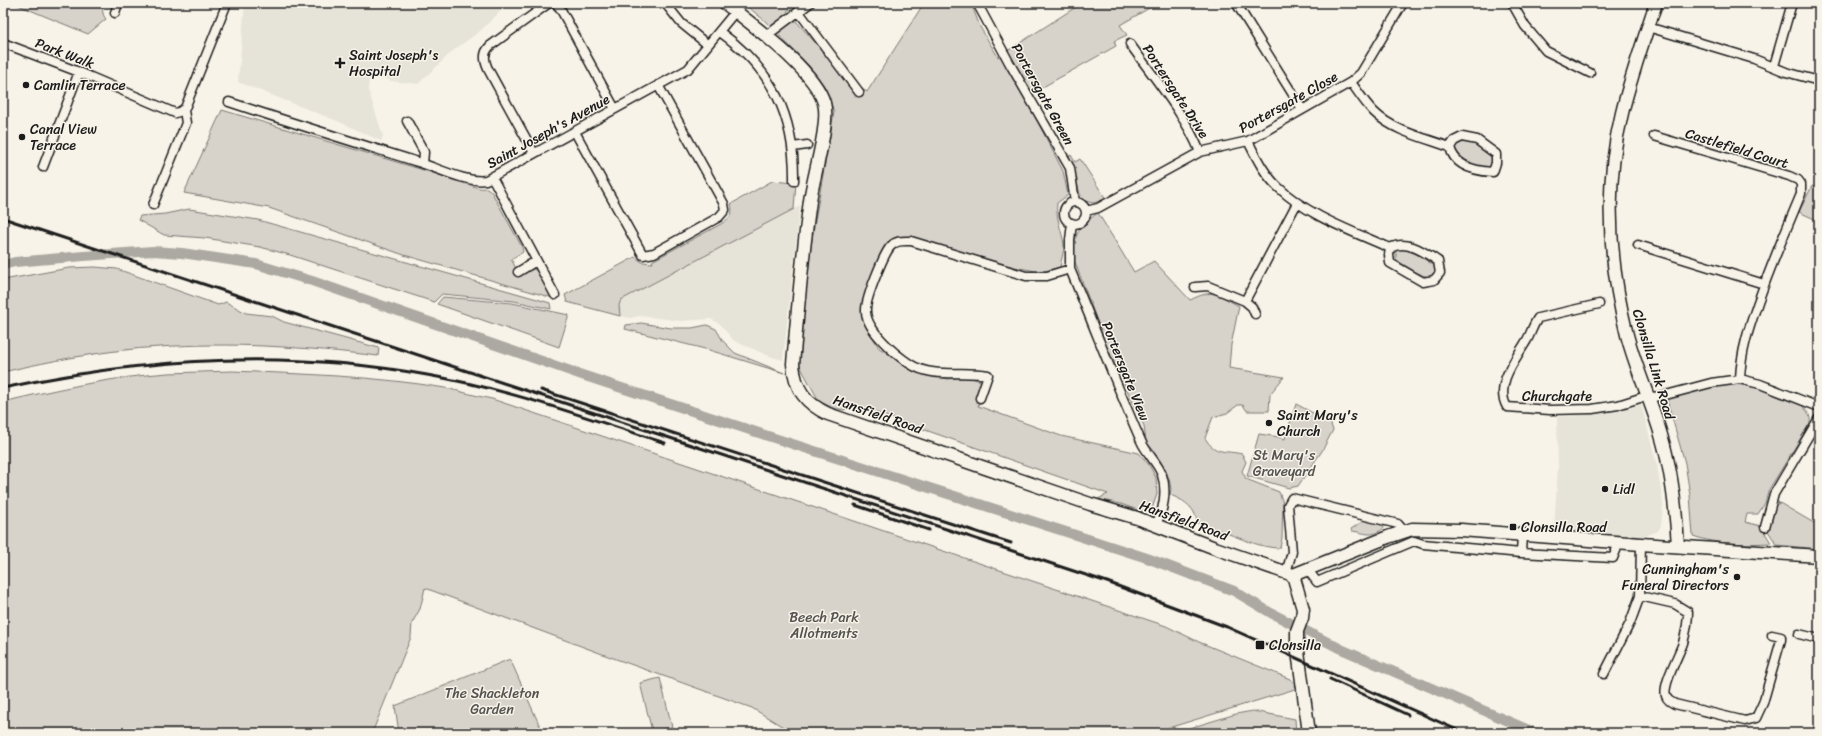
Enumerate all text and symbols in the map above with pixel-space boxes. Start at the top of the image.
street label: Park Walk [32,31,99,76]
street label: Portersgate Green [1004,39,1081,150]
street label: Portersgate Drive [1136,39,1216,144]
place label: Saint Joseph's Hospital [349,43,438,84]
marker: Saint Joseph's Hospital [334,57,346,69]
street label: Portersgate Close [1234,65,1343,140]
place label: Camlin Terrace [34,73,126,98]
marker: Camlin Terrace [21,80,31,90]
street label: Saint Joseph's Avenue [482,87,615,176]
place label: Canal View Terrace [30,117,97,158]
street label: Castlefield Court [1682,121,1792,176]
marker: Canal View Terrace [17,132,27,142]
street label: Clonsilla Link Road [1625,306,1683,424]
street label: Portersgate View [1094,318,1157,425]
street label: Churchgate [1522,384,1592,409]
street label: Hansfield Road [830,387,928,442]
place label: Saint Mary's Church [1277,403,1358,444]
marker: Saint Mary's Church [1264,418,1274,428]
park label: St Mary's Graveyard [1253,443,1317,484]
place label: Lidl [1613,477,1636,502]
marker: Lidl [1600,484,1610,494]
street label: Hansfield Road [1136,493,1233,549]
place label: Clonsilla Road [1521,515,1608,540]
marker: Clonsilla Road [1508,522,1518,532]
place label: Cunningham's Funeral Directors [1622,557,1730,598]
marker: Cunningham's Funeral Directors [1732,572,1742,582]
park label: Beech Park Allotments [789,605,859,646]
place label: Clonsilla [1269,633,1321,658]
marker: Clonsilla [1254,639,1266,651]
park label: The Shackleton Garden [445,681,540,722]

